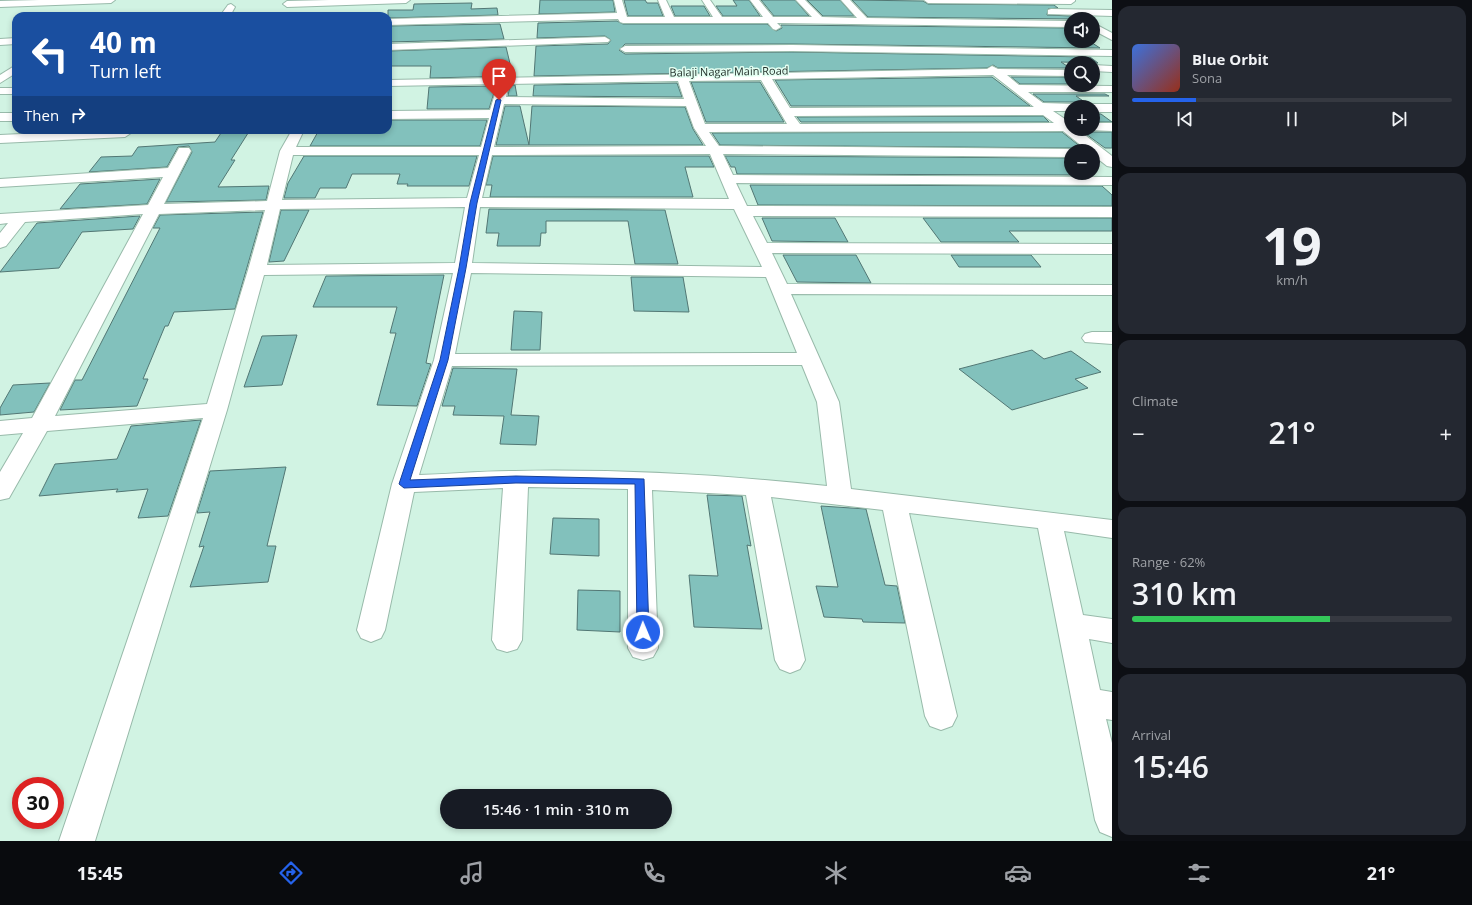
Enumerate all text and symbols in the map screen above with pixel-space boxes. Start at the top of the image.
map controls [1064,12,1100,180]
button: sound [1064,12,1100,48]
text: 40 m [90,23,157,61]
icon: left [24,28,76,80]
text: Blue Orbit [1192,49,1269,69]
button: search [1064,56,1100,92]
text: Turn left [90,59,161,83]
pin [482,59,516,100]
street label: Balaji Nagar Main Road [669,62,789,80]
icon: arrive [488,65,510,87]
text: Sona [1192,69,1222,87]
button: + [1064,100,1100,136]
icon: right [67,104,89,126]
text: Then [24,105,59,125]
icon: previous [1174,108,1196,130]
icon: pause [1281,108,1303,130]
icon: next [1388,108,1410,130]
button: − [1064,144,1100,180]
text: 19 [1262,209,1322,280]
text: km/h [1276,271,1308,289]
text: Climate [1132,392,1178,410]
text: 21° [1268,412,1316,453]
text: − [1132,418,1145,448]
text: + [1439,418,1452,448]
text: Range · 62% [1132,553,1205,571]
text: 310 km [1132,573,1237,614]
position arrow [622,611,664,653]
text: Arrival [1132,726,1171,744]
text: 15:46 [1132,746,1209,787]
speed limit sign: 30 [12,777,64,829]
text: 15:46 · 1 min · 310 m [483,799,629,819]
icon: directions [277,859,305,887]
icon: music [458,859,486,887]
icon: phone [640,859,668,887]
icon: climate [822,859,850,887]
icon: car [1004,859,1032,887]
icon: filters [1185,859,1213,887]
text: 15:45 [77,861,123,885]
text: 21° [1367,861,1395,885]

